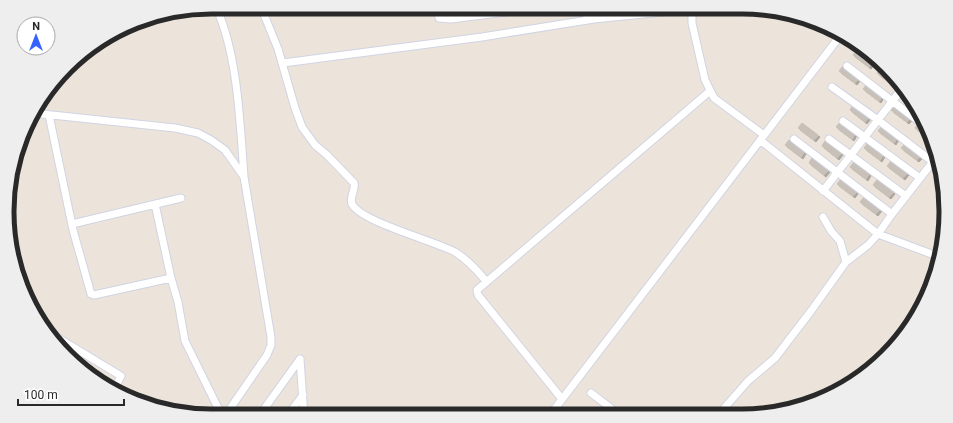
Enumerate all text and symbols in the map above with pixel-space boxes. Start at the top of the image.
north arrow [16,16,56,56]
text: N [32,20,40,33]
scale bar [18,381,124,407]
text: 100 m [24,388,58,402]

